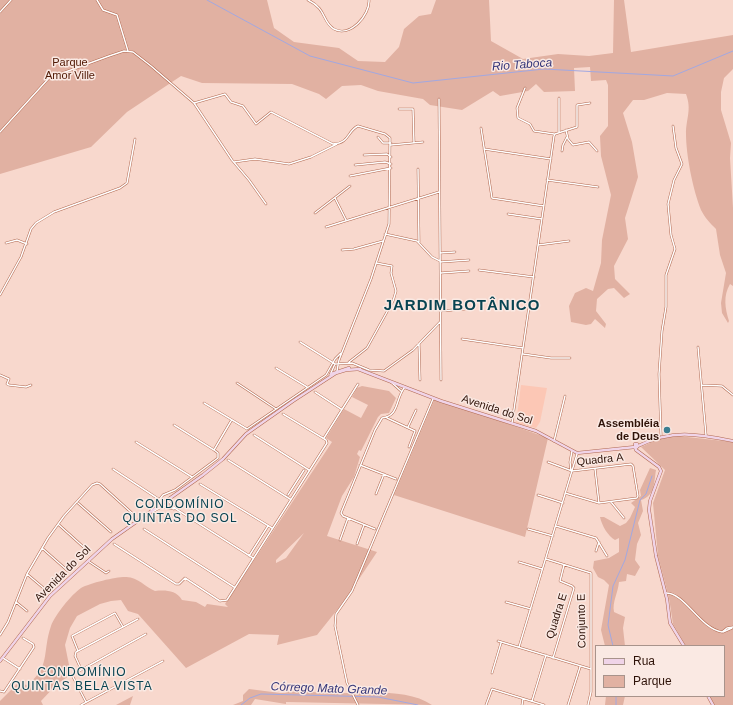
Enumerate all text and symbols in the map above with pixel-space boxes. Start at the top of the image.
park label: Parque Amor Ville [45,56,95,82]
water label: Rio Taboca [491,56,553,74]
district label: JARDIM BOTÂNICO [384,297,540,315]
street label: Avenida do Sol [460,392,534,428]
place label: Assembléia de Deus [598,417,659,443]
marker: Assembléia de Deus [662,425,672,435]
street label: Quadra A [576,451,624,469]
district label: CONDOMÍNIO QUINTAS DO SOL [122,498,238,526]
street label: Avenida do Sol [32,543,94,605]
street label: Quadra E [544,592,570,640]
street label: Conjunto E [575,594,589,648]
legend [595,645,725,697]
text: Rua [633,654,655,668]
district label: CONDOMÍNIO QUINTAS BELA VISTA [11,666,153,694]
text: Parque [633,674,672,688]
water label: Córrego Mato Grande [270,680,388,698]

